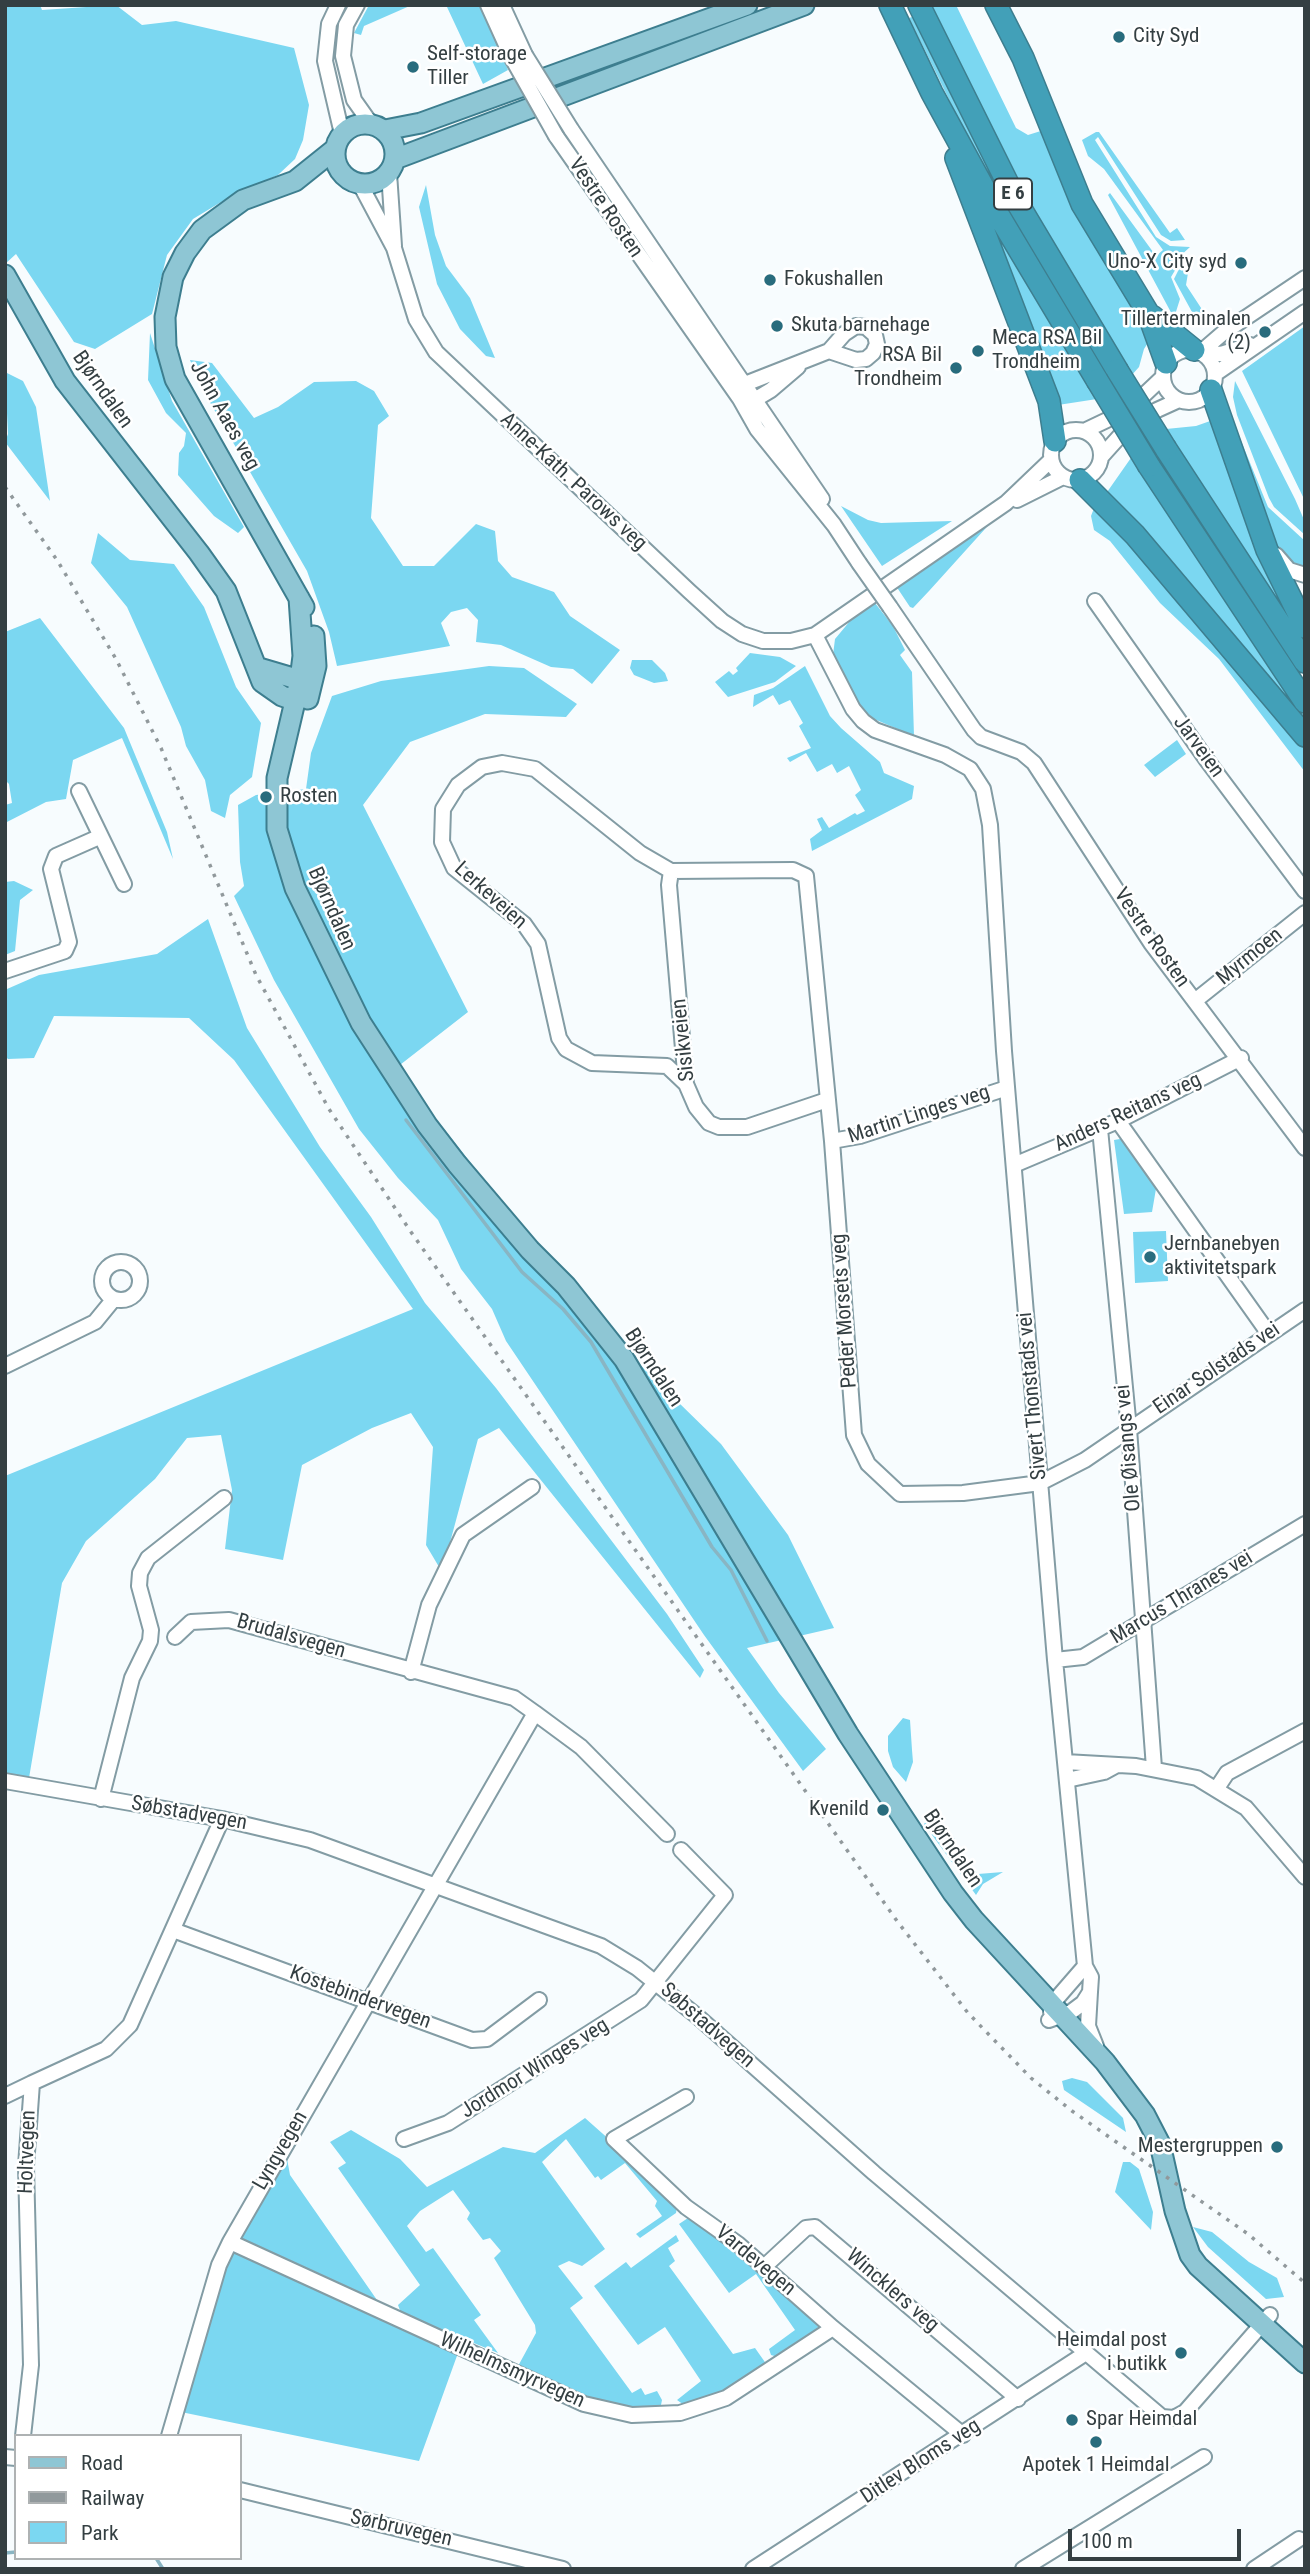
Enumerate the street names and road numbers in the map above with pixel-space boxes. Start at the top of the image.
street label: Vestre Rosten [562,153,648,263]
road number: E 6 [994,178,1032,210]
street label: Bjørndalen [66,347,138,433]
street label: John Aaes veg [184,357,264,475]
street label: Anne-Kath. Parows veg [495,408,651,556]
street label: Jarveien [1167,711,1229,783]
street label: Lerkeveien [449,857,531,935]
street label: Bjørndalen [301,863,361,955]
street label: Vestre Rosten [1108,884,1194,992]
street label: Myrmoen [1212,923,1288,991]
street label: Sisikveien [667,997,701,1083]
street label: Anders Reitans veg [1051,1068,1205,1158]
street label: Martin Linges veg [845,1080,993,1150]
street label: Peder Morsets veg [827,1233,863,1389]
street label: Sivert Thonstads vei [1013,1311,1053,1481]
street label: Einar Solstads vei [1149,1317,1285,1421]
street label: Bjørndalen [618,1324,688,1412]
street label: Ole Øisangs vei [1111,1383,1147,1513]
street label: Marcus Thranes vei [1106,1546,1258,1650]
street label: Brudalsvegen [234,1609,348,1665]
street label: Søbstadvegen [129,1791,249,1837]
street label: Bjørndalen [917,1805,987,1893]
street label: Kostebindervegen [286,1961,434,2035]
street label: Søbstadvegen [655,1978,759,2074]
street label: Jordmor Winges veg [456,2013,614,2125]
street label: Lyngvegen [248,2107,314,2195]
street label: Holtvegen [14,2110,42,2194]
street label: Vardevegen [710,2220,800,2302]
street label: Wincklers veg [840,2244,944,2338]
street label: Wilhelmsmyrvegen [436,2328,588,2414]
street label: Ditlev Bloms veg [857,2414,985,2510]
street label: Sørbruvegen [348,2505,454,2553]

